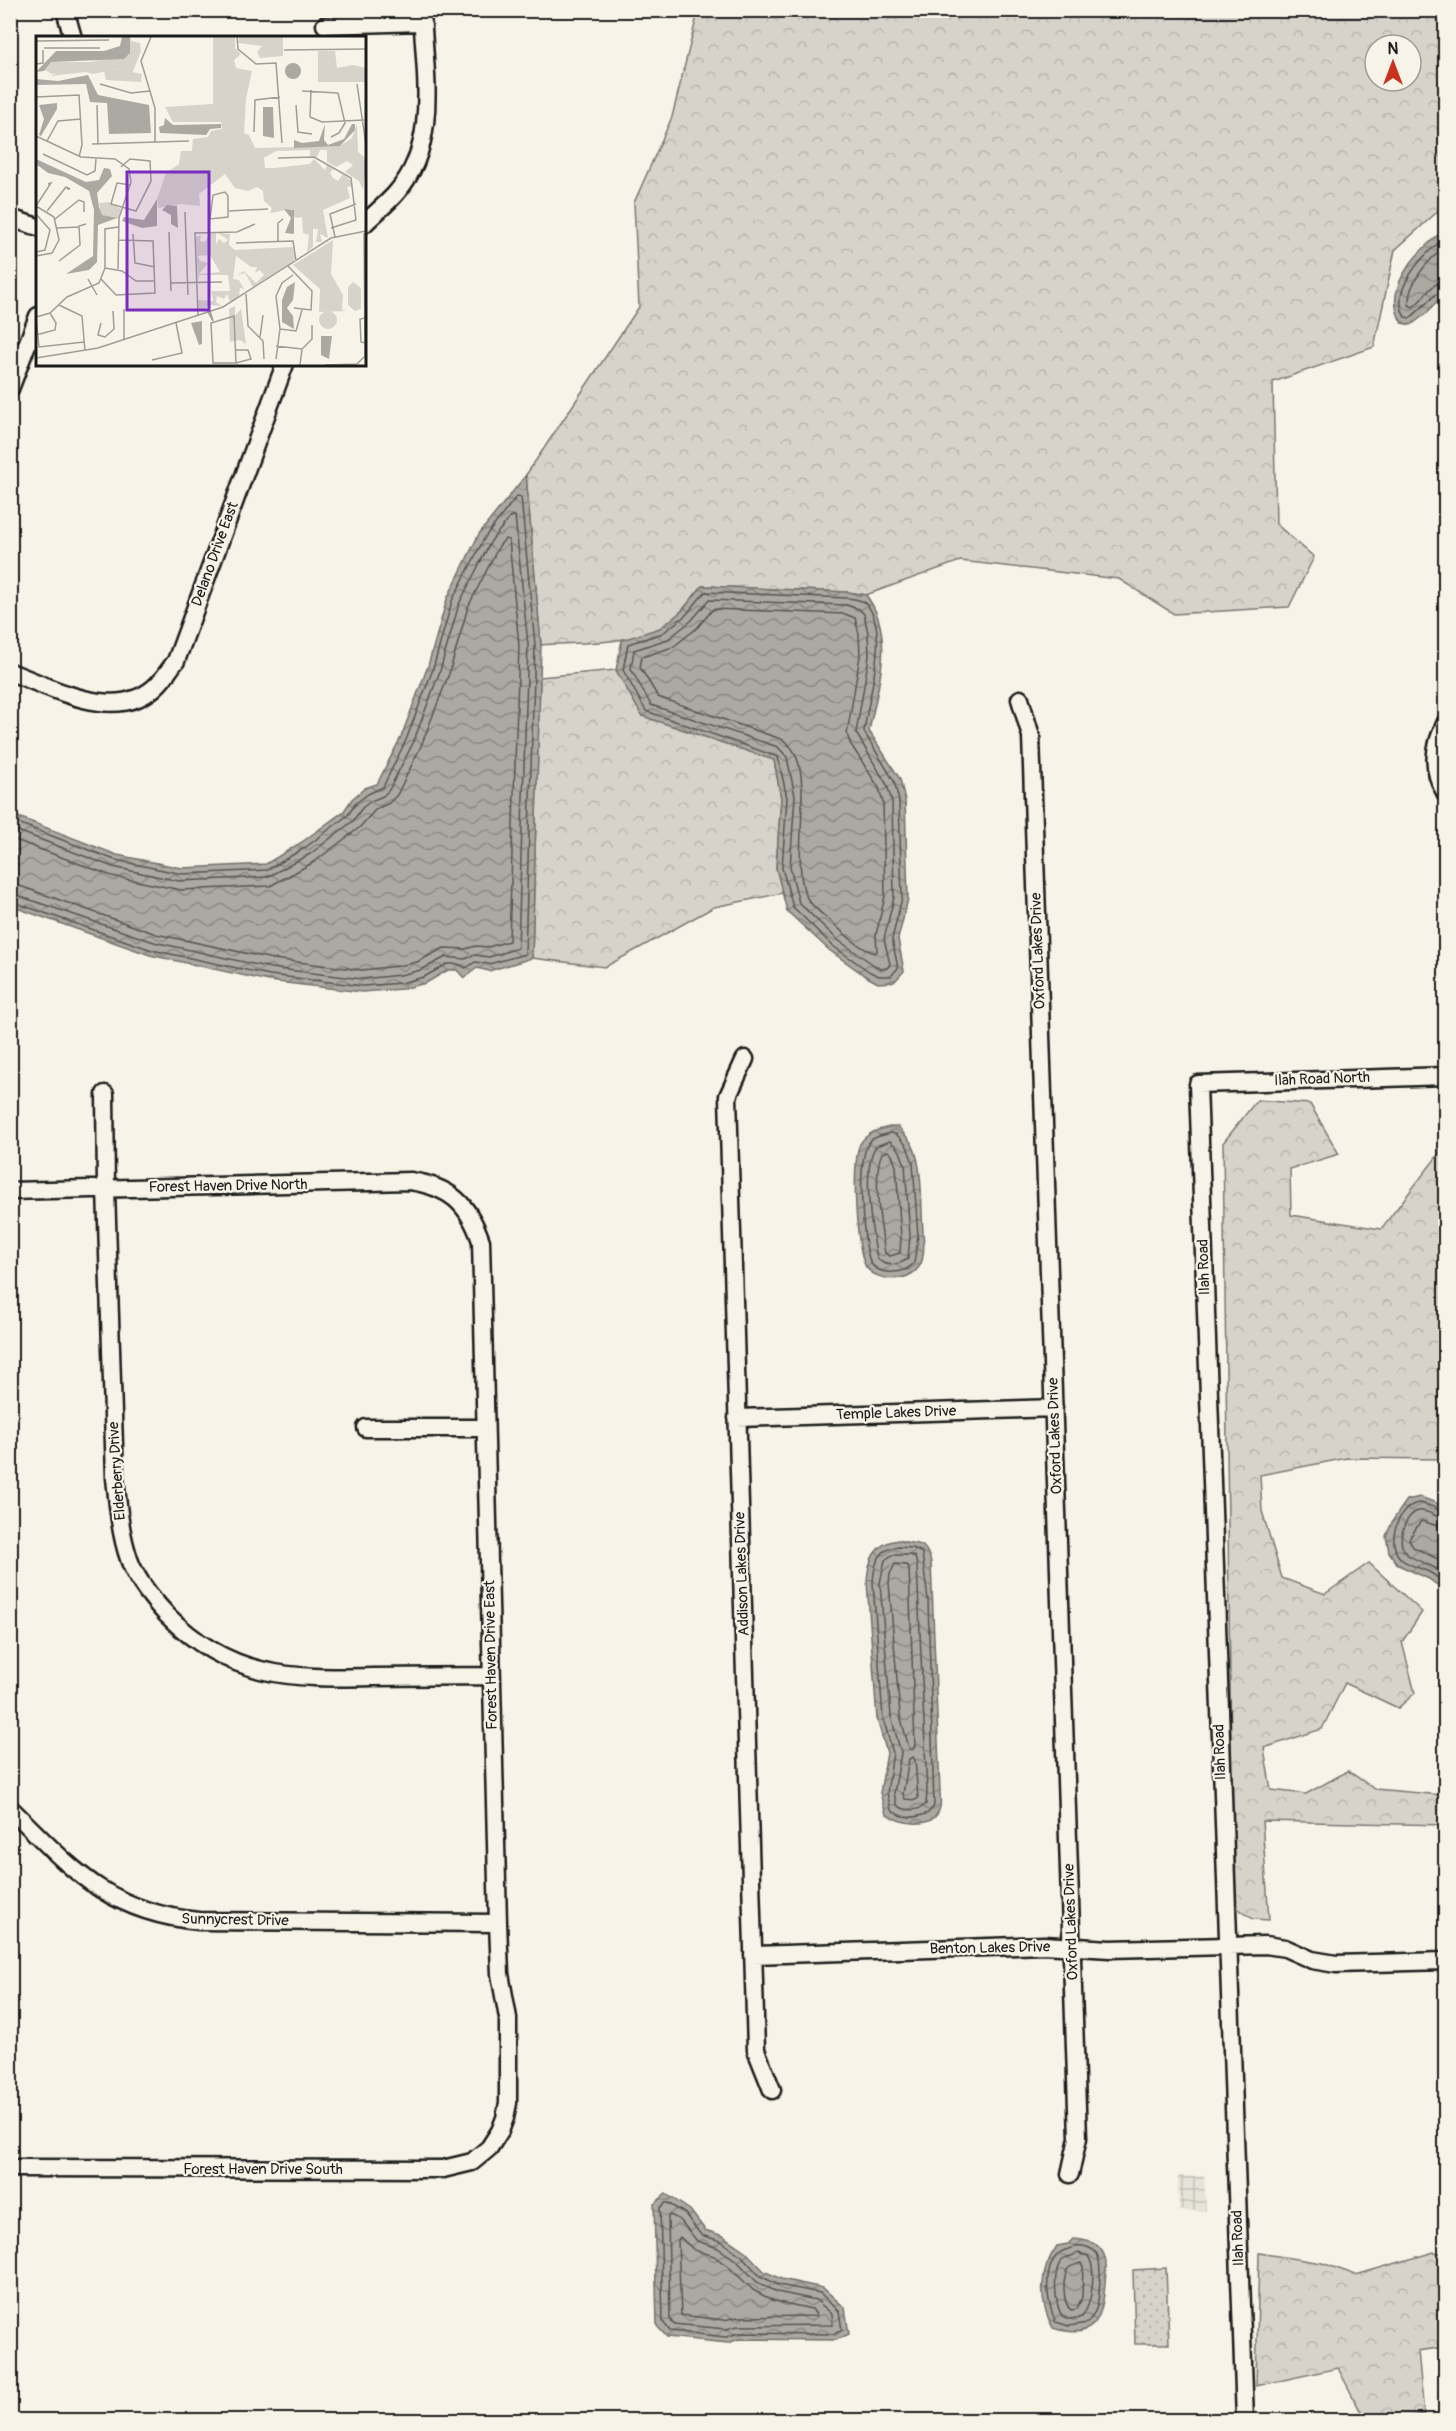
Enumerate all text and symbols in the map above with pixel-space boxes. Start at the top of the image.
north arrow [1363,33,1423,93]
inset map [36,36,366,366]
text: N [1388,39,1399,59]
street label: Delano Drive East [187,498,243,609]
street label: Oxford Lakes Drive [1026,892,1050,1010]
street label: Ilah Road North [1274,1068,1370,1090]
street label: Forest Haven Drive North [148,1175,308,1197]
street label: Ilah Road [1194,1239,1214,1295]
street label: Oxford Lakes Drive [1043,1377,1067,1495]
street label: Temple Lakes Drive [836,1401,957,1425]
street label: Elderberry Drive [104,1420,130,1521]
street label: Addison Lakes Drive [730,1511,754,1637]
street label: Forest Haven Drive East [480,1579,502,1730]
street label: Ilah Road [1210,1724,1230,1780]
street label: Oxford Lakes Drive [1059,1863,1083,1981]
street label: Sunnycrest Drive [181,1910,289,1930]
street label: Benton Lakes Drive [929,1937,1051,1959]
street label: Forest Haven Drive South [183,2160,343,2179]
street label: Ilah Road [1228,2210,1248,2266]

